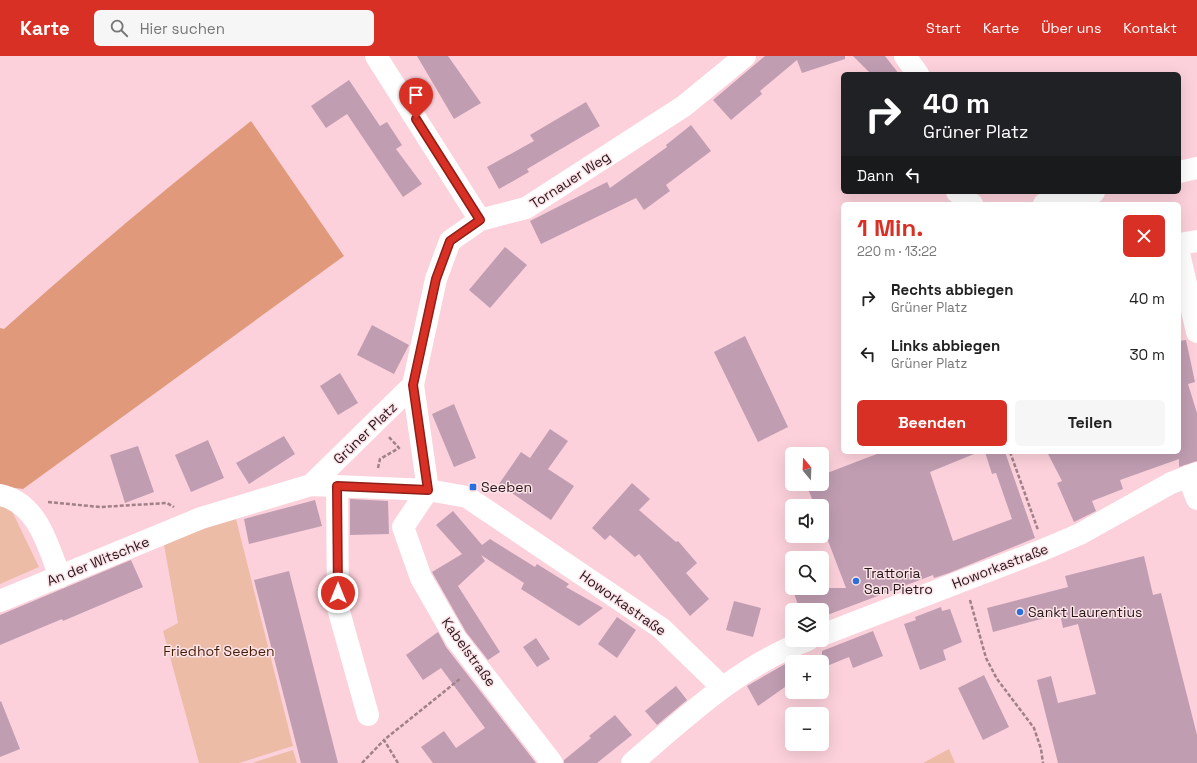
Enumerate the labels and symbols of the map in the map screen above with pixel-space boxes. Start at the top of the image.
pin [399,78,433,119]
street label: Tornauer Weg [526,147,614,213]
street label: Grüner Platz [329,398,401,468]
north arrow [785,447,829,491]
place label: Seeben [481,478,532,496]
marker: Seeben [468,482,478,492]
street label: An der Witschke [44,532,152,590]
street label: Howorkastraße [949,539,1051,593]
place label: Trattoria San Pietro [864,564,933,598]
street label: Howorkastraße [576,566,670,640]
position arrow [317,572,359,614]
marker: Trattoria San Pietro [851,576,861,586]
place label: Sankt Laurentius [1028,603,1142,621]
marker: Sankt Laurentius [1015,607,1025,617]
street label: Kabelstraße [438,614,500,690]
park label: Friedhof Seeben [163,642,275,660]

